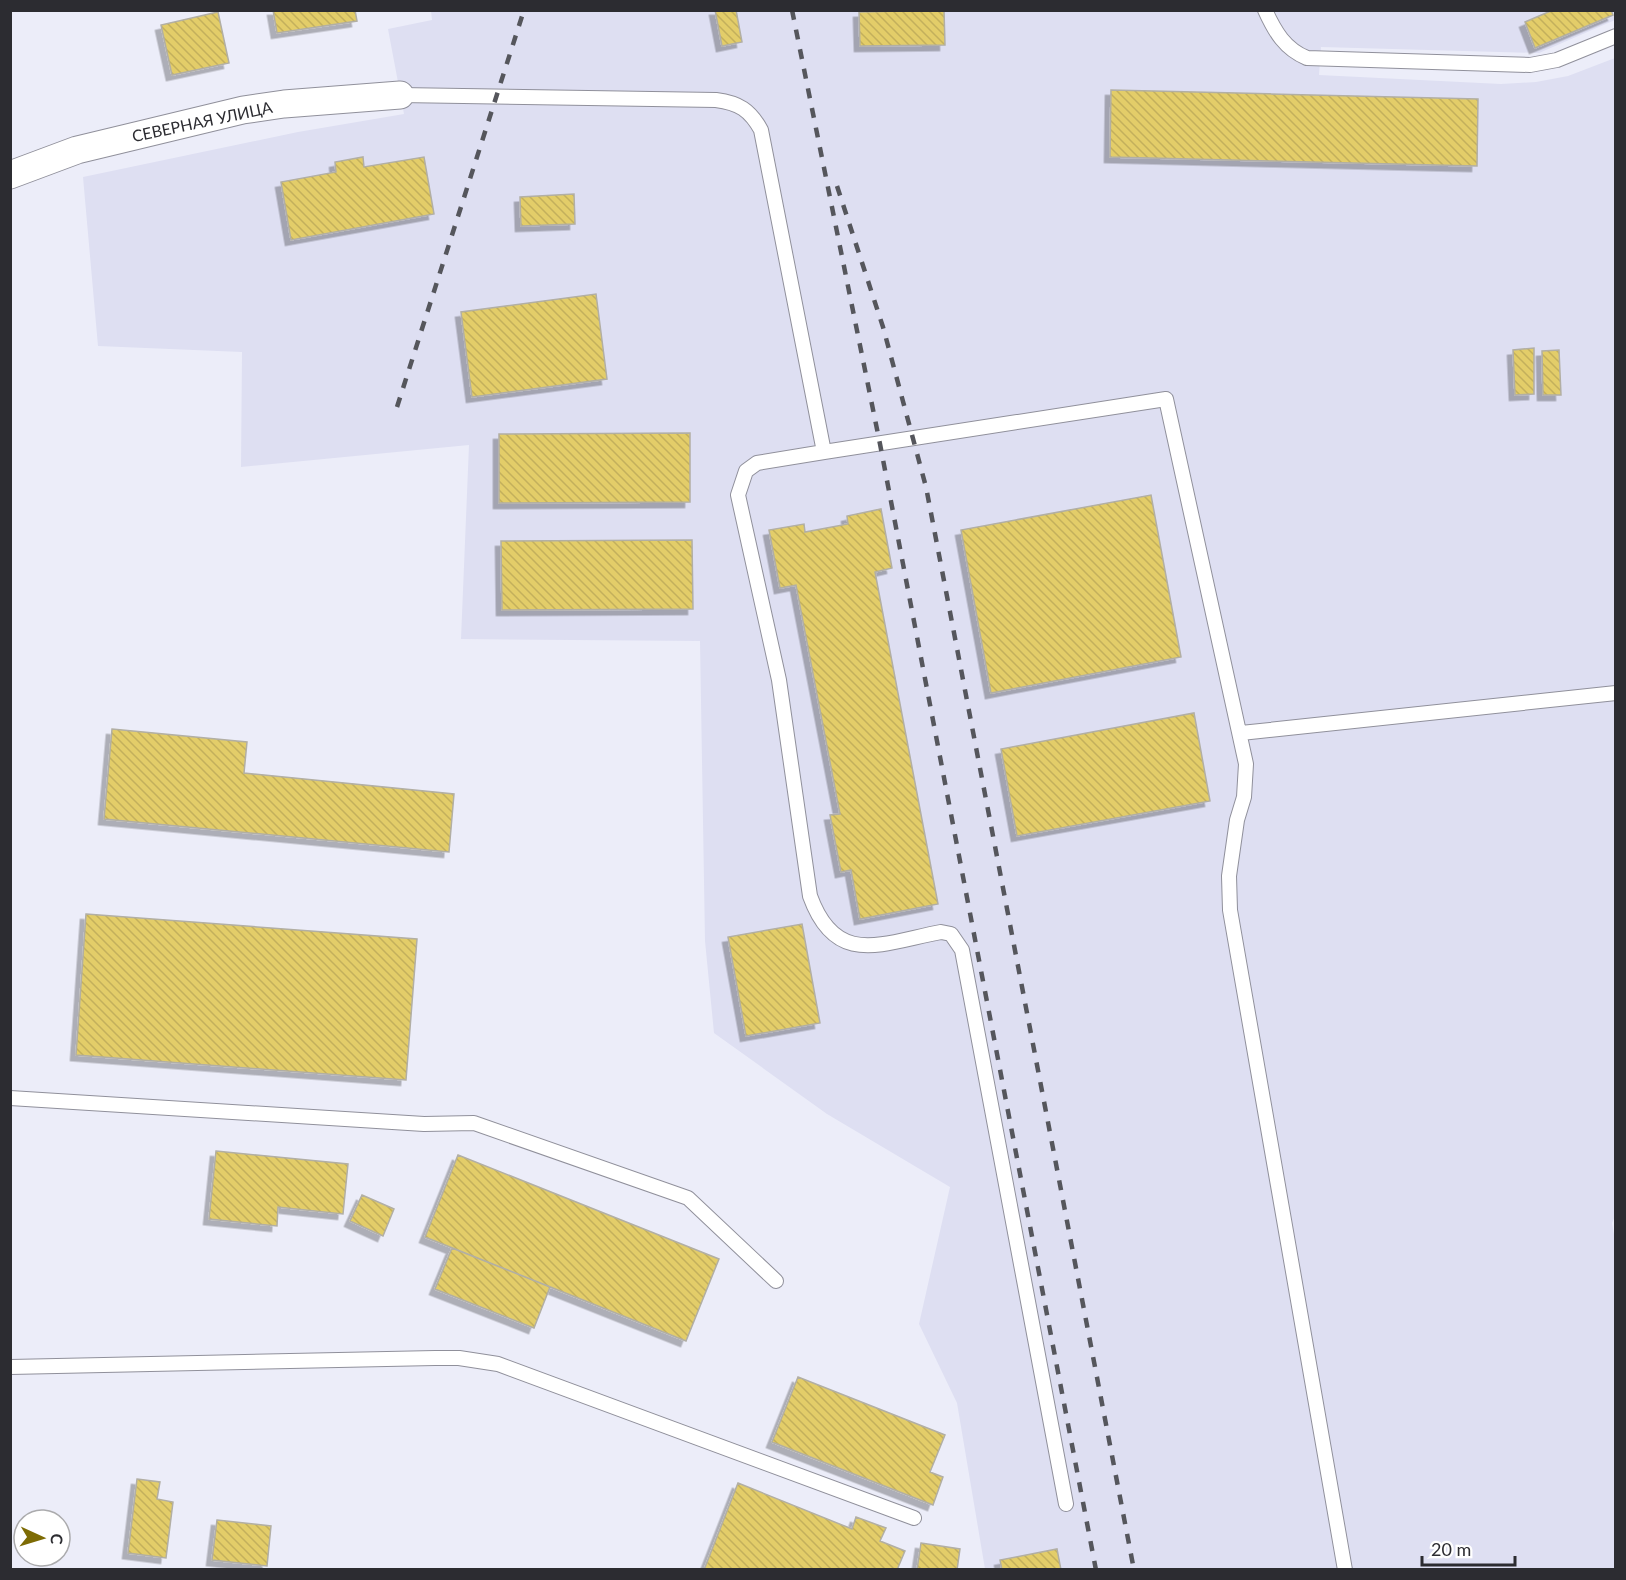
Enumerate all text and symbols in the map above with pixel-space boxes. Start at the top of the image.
street label: СЕВЕРНАЯ УЛИЦА [130,97,274,145]
north arrow [12,1508,72,1568]
scale bar [1422,1529,1515,1567]
text: С [48,1533,67,1545]
text: 20 m [1431,1538,1471,1560]

